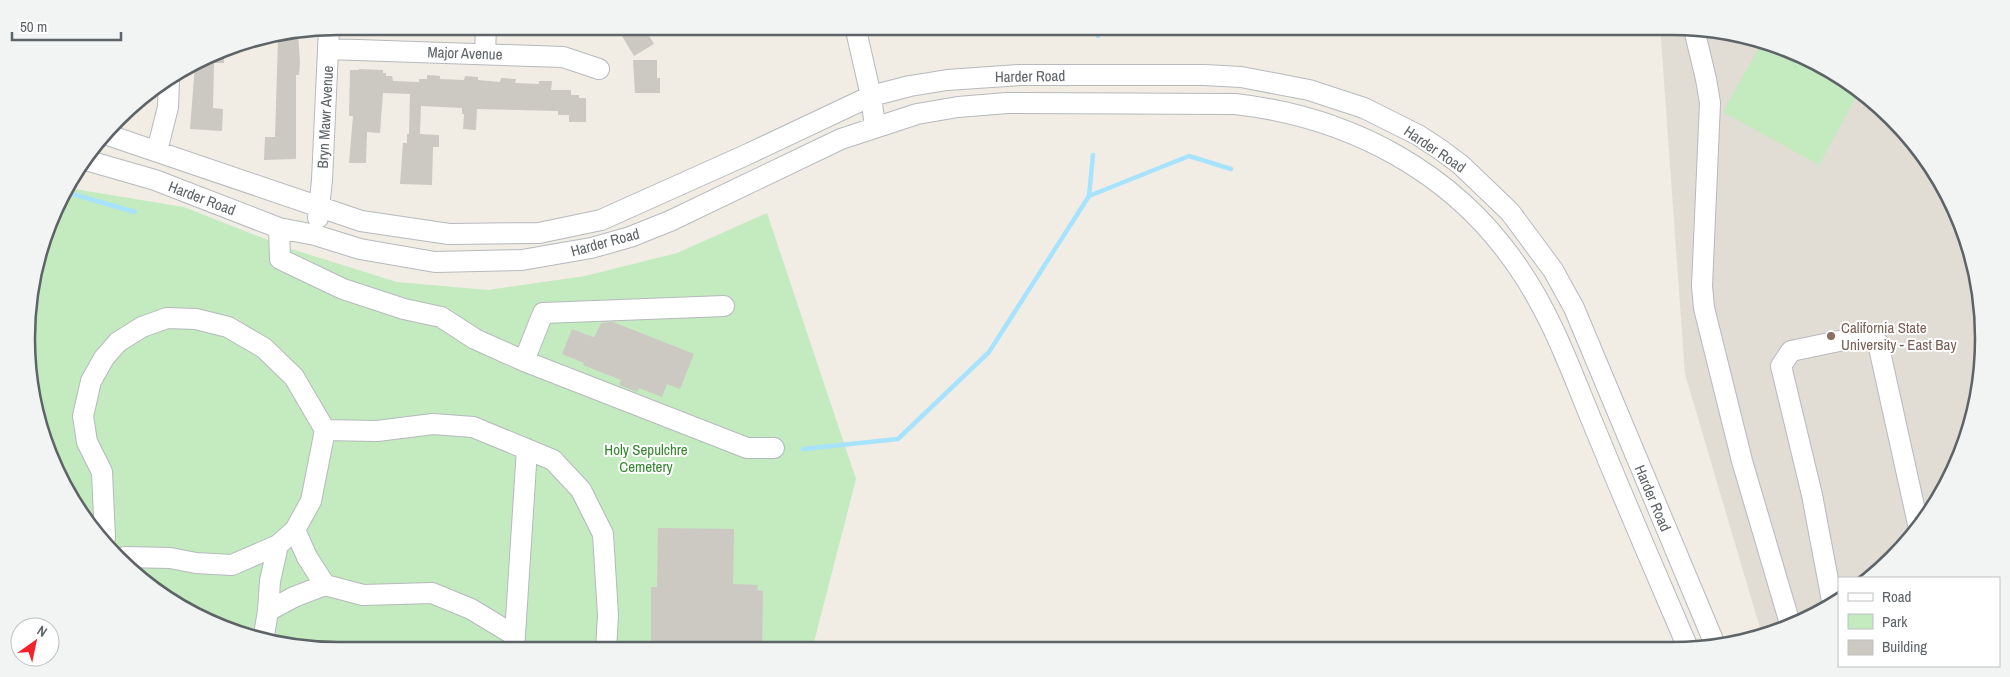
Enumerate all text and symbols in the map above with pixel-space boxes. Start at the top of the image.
scale bar [12,10,121,42]
text: 50 m [20,16,47,37]
street label: Major Avenue [427,41,503,65]
street label: Bryn Mawr Avenue [312,65,338,169]
street label: Harder Road [995,65,1065,87]
street label: Harder Road [1400,121,1470,177]
street label: Harder Road [165,176,239,220]
street label: Harder Road [568,223,642,261]
place label: California State University - East Bay [1841,317,1957,355]
marker: California State University - East Bay [1825,330,1837,342]
park label: Holy Sepulchre Cemetery [604,439,688,477]
street label: Harder Road [1630,461,1676,535]
legend [1838,577,2000,667]
text: Road [1882,586,1911,607]
text: Park [1882,611,1908,632]
north arrow [10,617,60,667]
text: N [34,621,50,641]
text: Building [1882,636,1927,657]

